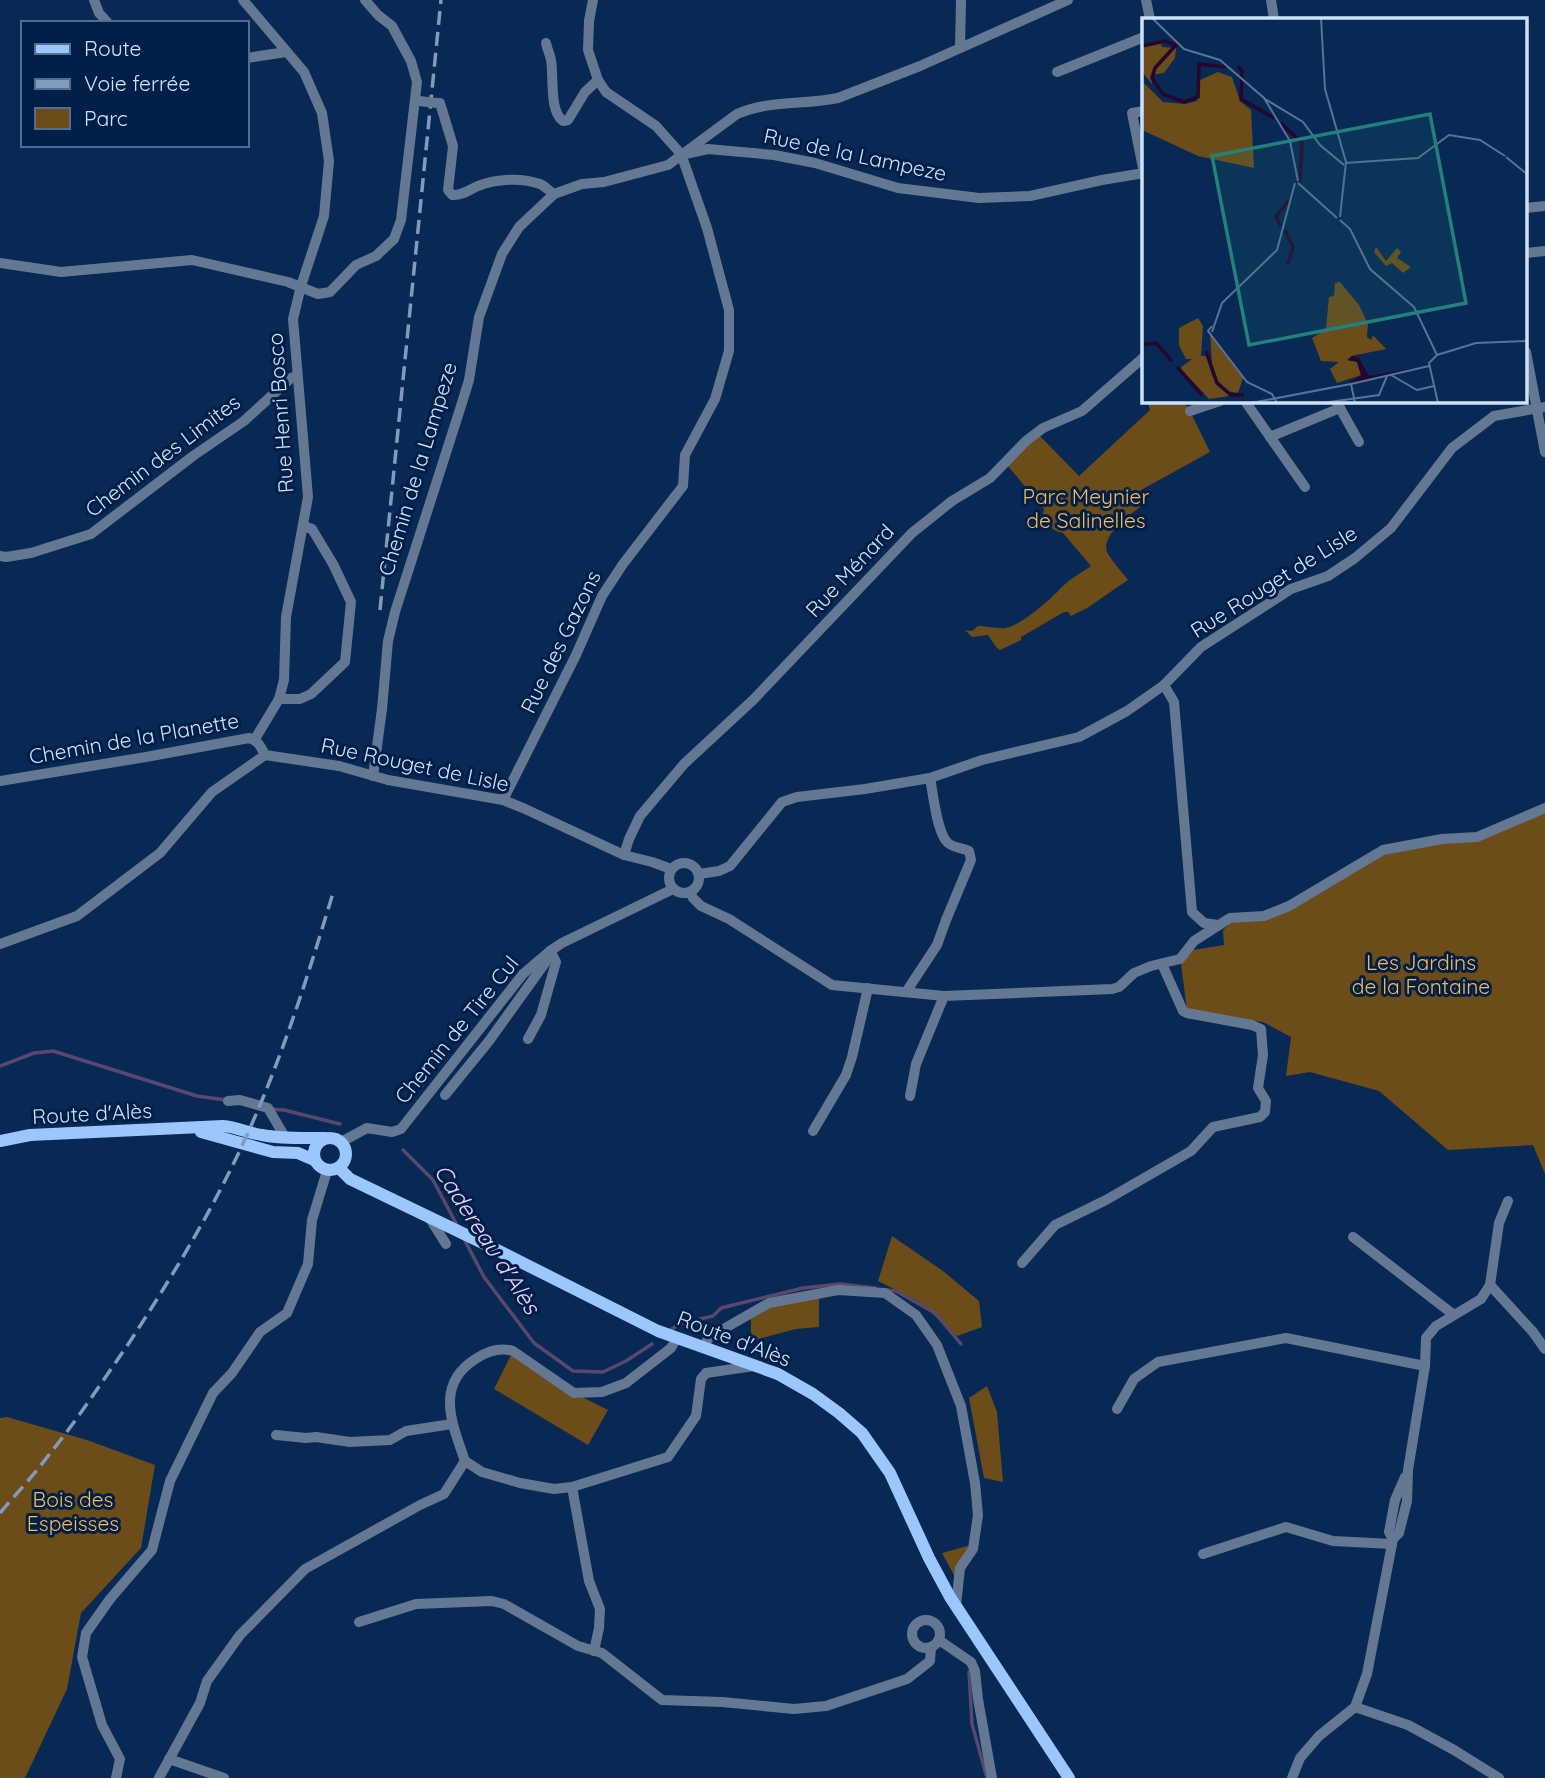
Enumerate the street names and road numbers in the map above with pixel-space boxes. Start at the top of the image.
street label: Rue de la Lampeze [761,122,949,186]
street label: Rue Henri Bosco [261,332,299,494]
street label: Chemin de la Lampeze [372,359,462,579]
street label: Chemin des Limites [80,388,245,522]
street label: Rue Ménard [800,518,899,622]
street label: Rue Rouget de Lisle [1185,519,1362,643]
street label: Rue des Gazons [514,566,606,717]
street label: Chemin de la Planette [27,707,241,769]
street label: Rue Rouget de Lisle [319,731,512,797]
street label: Chemin de Tire Cul [389,950,524,1108]
street label: Route d'Alès [31,1097,153,1129]
street label: Route d'Alès [674,1304,795,1372]

